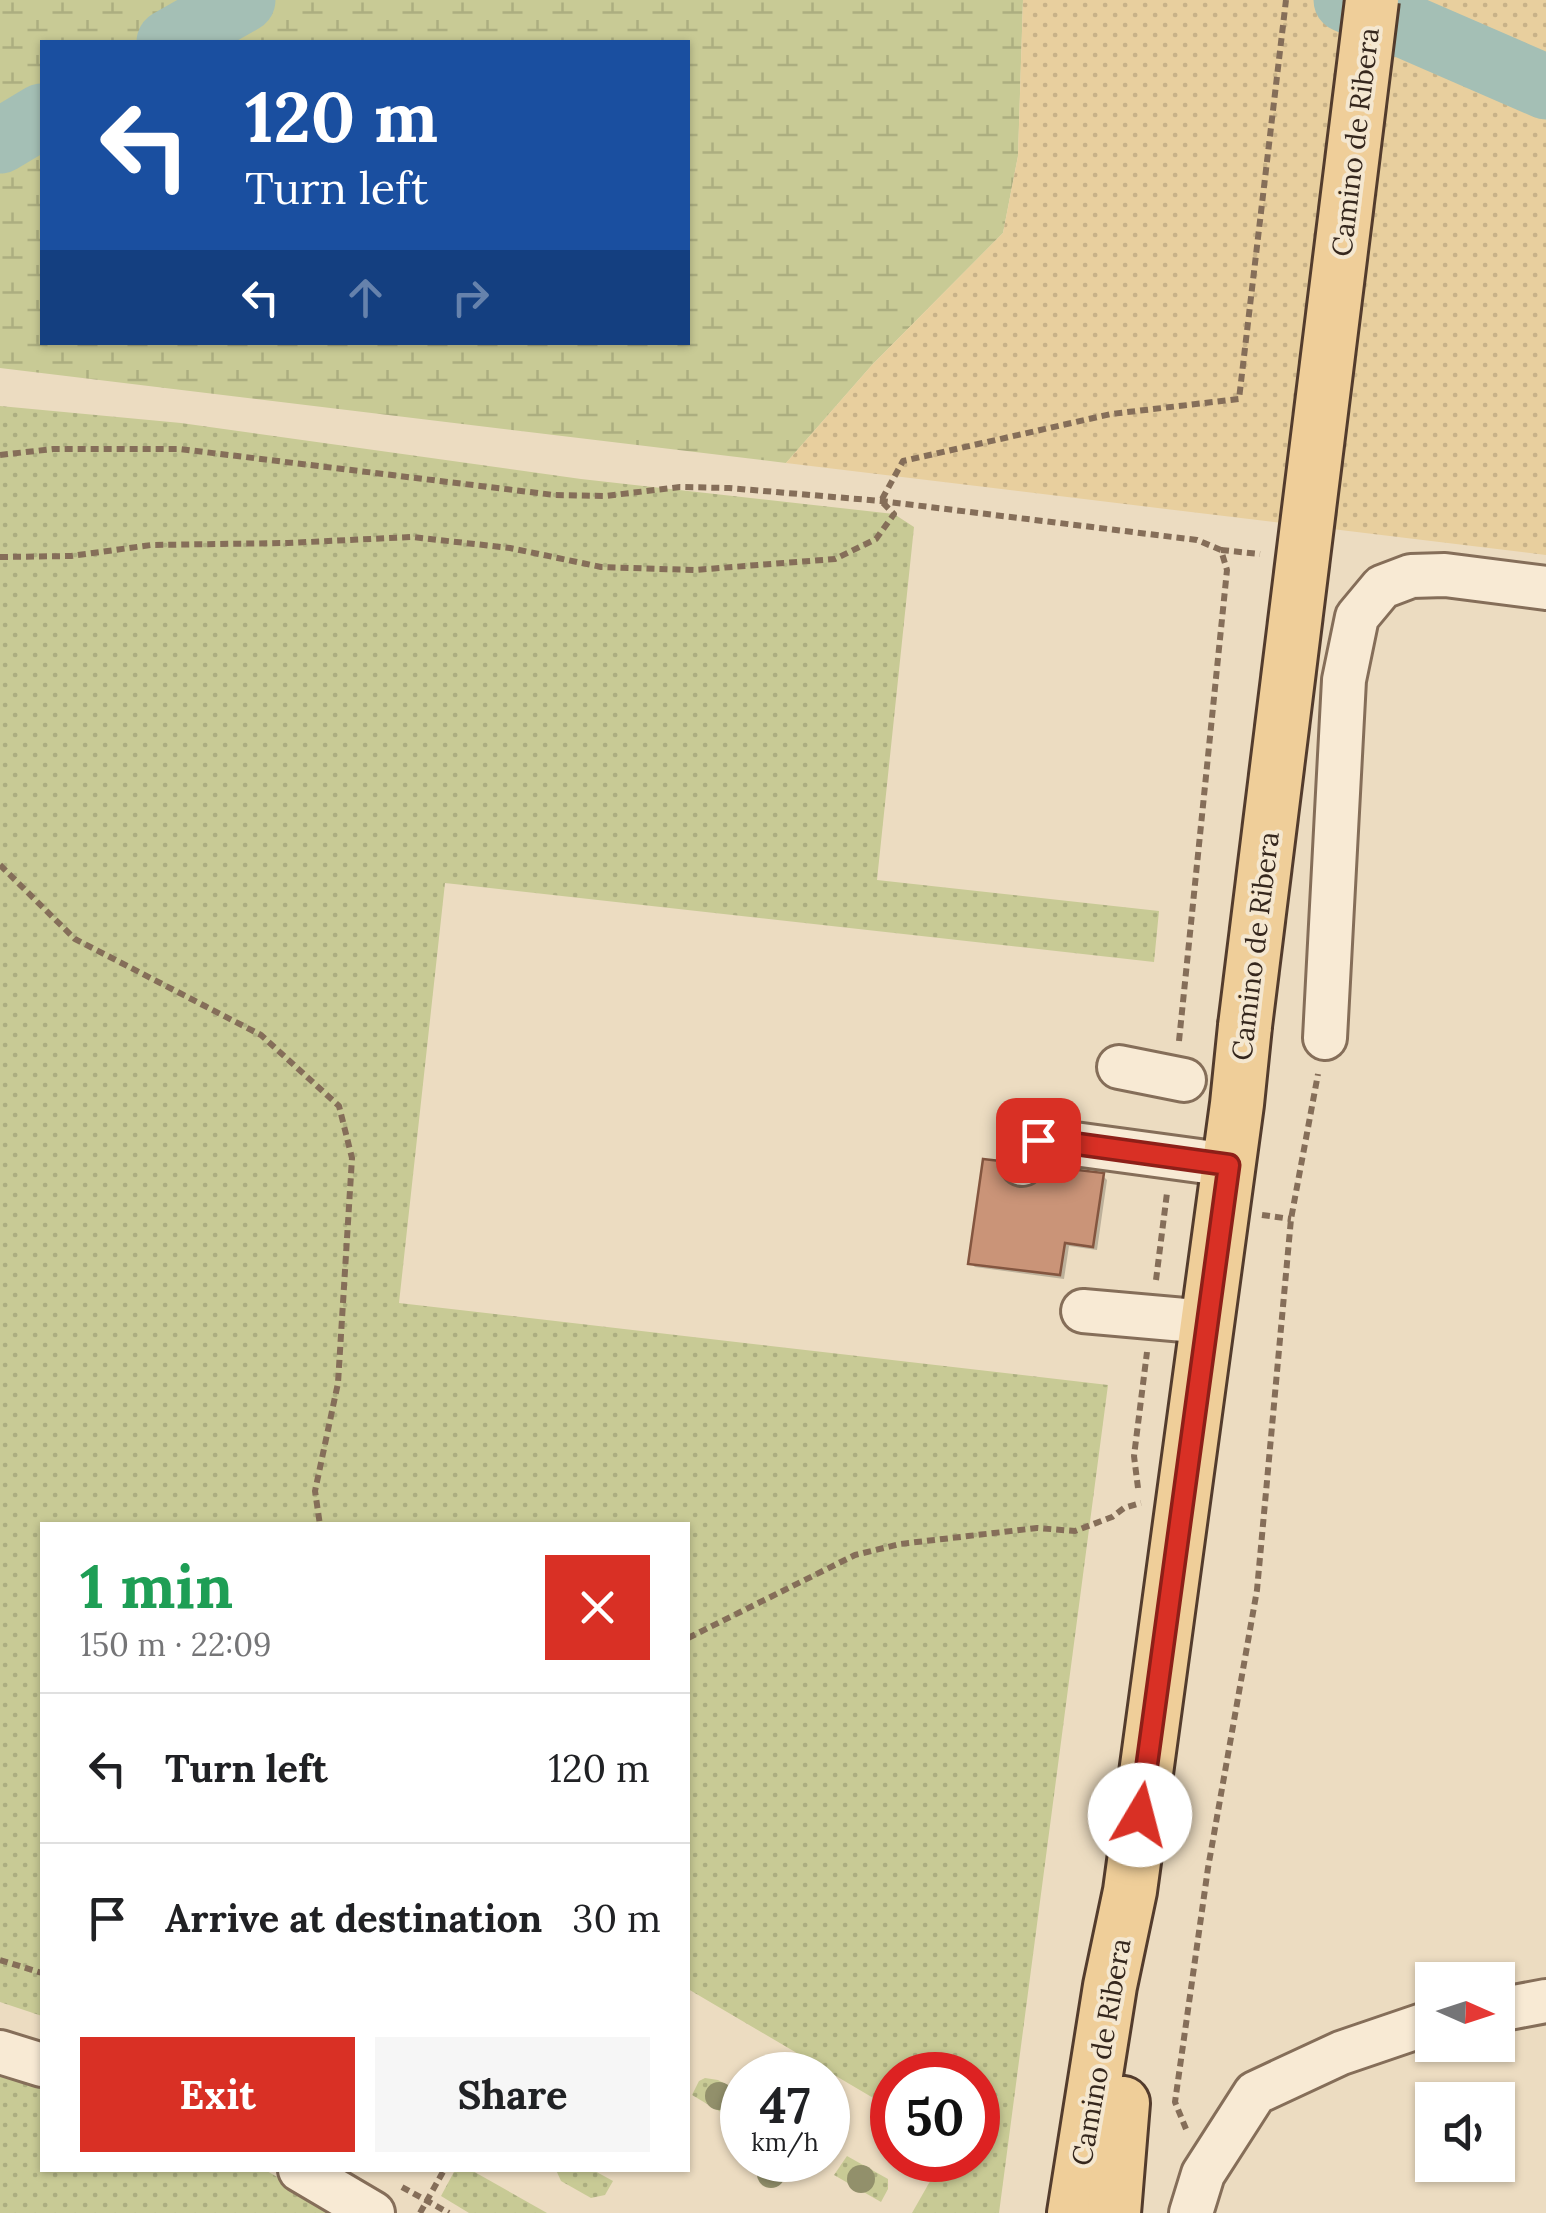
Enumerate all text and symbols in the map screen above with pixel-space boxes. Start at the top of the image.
street label: Camino de Ribera [1323,26,1387,258]
text: 120 m [245,72,438,161]
icon: left [80,80,210,210]
text: Turn left [245,159,428,216]
icon: left [233,270,288,325]
icon: ahead [338,270,393,325]
icon: right [443,270,498,325]
street label: Camino de Ribera [1223,830,1287,1062]
pin [996,1098,1081,1183]
icon: arrive [1011,1113,1066,1168]
text: 1 min [80,1548,233,1624]
button: close [545,1555,650,1660]
text: 150 m · 22:09 [80,1624,272,1665]
icon: left [80,1741,135,1796]
text: Turn left [165,1744,328,1792]
text: 120 m [548,1744,650,1792]
position arrow [1088,1763,1192,1867]
icon: arrive [80,1891,135,1946]
text: Arrive at destination [165,1894,542,1942]
text: 30 m [572,1894,661,1942]
street label: Camino de Ribera [1063,1935,1139,2169]
north arrow [1415,1962,1515,2062]
map controls [1415,1962,1515,2182]
button: Exit [80,2037,355,2152]
button: Share [375,2037,650,2152]
speed limit sign: 50 [870,2052,1000,2182]
text: 47 [760,2073,810,2137]
button: sound [1415,2082,1515,2182]
text: km/h [751,2126,819,2158]

